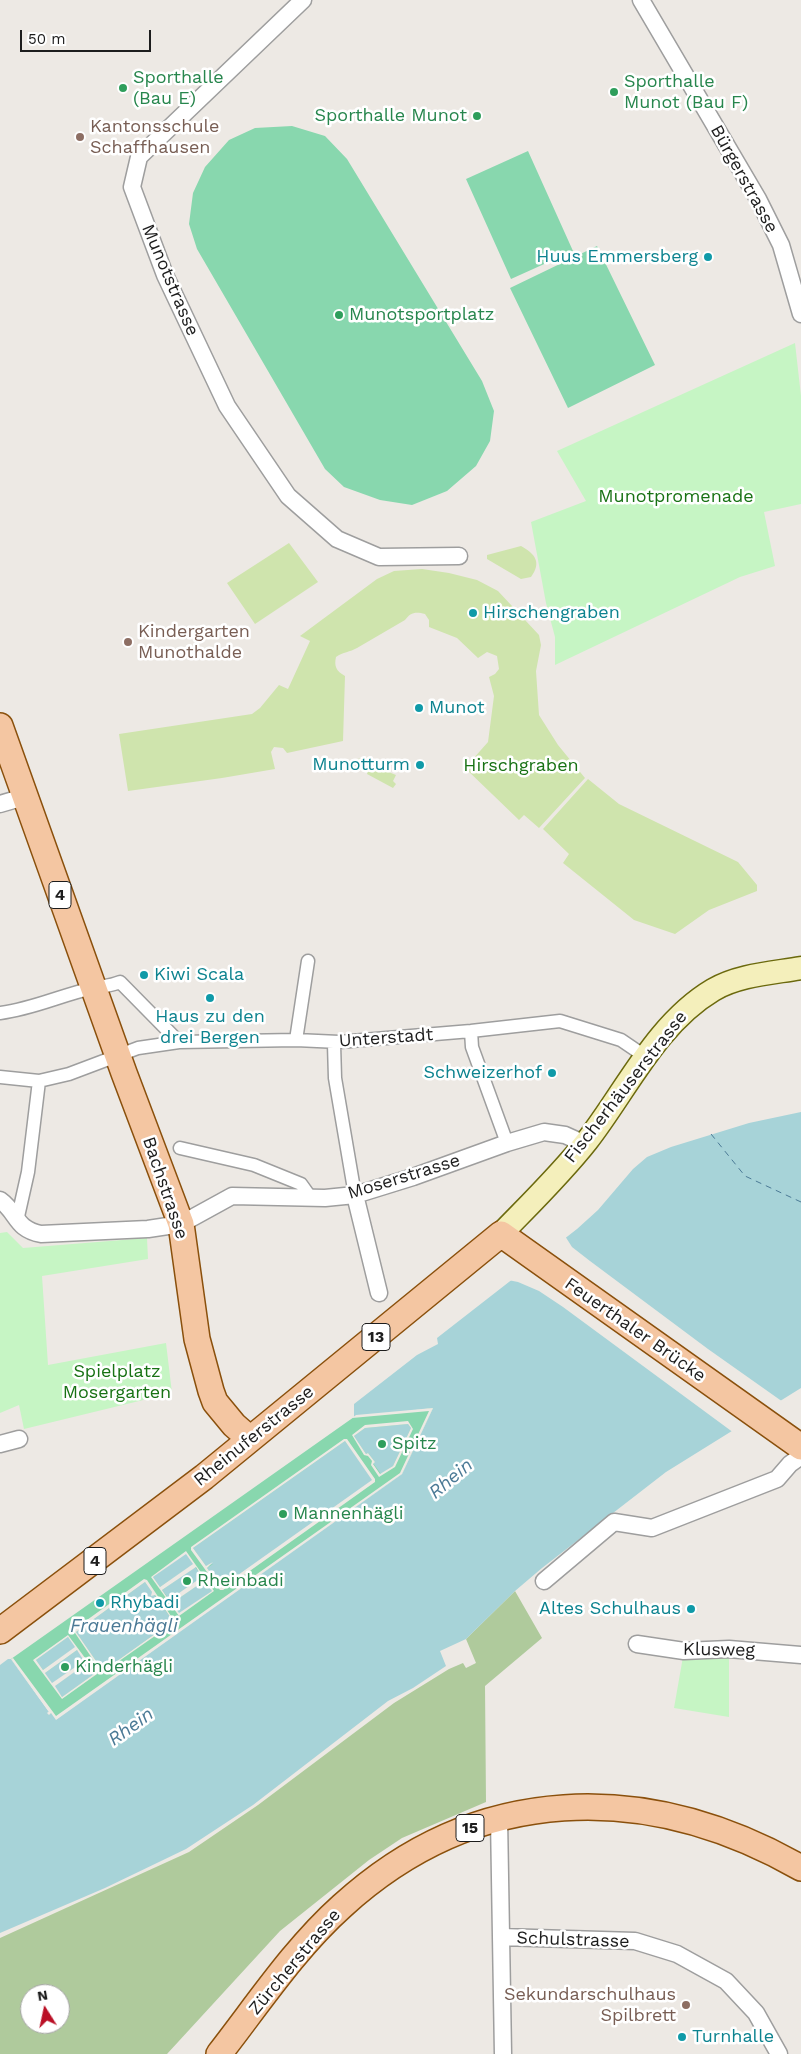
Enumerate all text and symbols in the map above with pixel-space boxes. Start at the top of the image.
scale bar [22,20,154,52]
text: 50 m [28,30,65,48]
place label: Sporthalle (Bau E) [133,67,224,110]
place label: Sporthalle Munot (Bau F) [624,71,748,114]
marker: Sporthalle (Bau E) [117,82,129,94]
marker: Sporthalle Munot (Bau F) [608,86,620,98]
place label: Sporthalle Munot [315,105,467,127]
marker: Sporthalle Munot [471,110,483,122]
place label: Kantonsschule Schaffhausen [90,116,219,158]
street label: Bürgerstrasse [705,121,783,237]
marker: Kantonsschule Schaffhausen [74,131,86,143]
street label: Munotstrasse [137,221,203,339]
place label: Huus Emmersberg [536,246,698,268]
marker: Huus Emmersberg [702,251,714,263]
place label: Munotsportplatz [349,304,494,326]
marker: Munotsportplatz [333,309,345,321]
park label: Munotpromenade [598,486,754,508]
place label: Hirschengraben [483,602,620,624]
marker: Hirschengraben [467,607,479,619]
place label: Kindergarten Munothalde [138,621,250,664]
marker: Kindergarten Munothalde [122,636,134,648]
place label: Munot [429,697,485,719]
marker: Munot [413,702,425,714]
place label: Munotturm [312,754,410,776]
park label: Hirschgraben [463,755,579,777]
marker: Munotturm [414,759,426,771]
road number: 4 [49,882,71,908]
place label: Kiwi Scala [154,964,244,986]
marker: Kiwi Scala [138,969,150,981]
marker: Haus zu den drei Bergen [204,992,216,1004]
place label: Haus zu den drei Bergen [155,1006,265,1048]
street label: Fischerhäuserstrasse [560,1007,692,1167]
street label: Unterstadt [338,1024,434,1052]
place label: Schweizerhof [423,1062,542,1084]
marker: Schweizerhof [546,1067,558,1079]
street label: Bachstrasse [137,1134,193,1242]
street label: Moserstrasse [345,1150,463,1204]
street label: Feuerthaler Brücke [560,1273,710,1387]
road number: 13 [362,1324,390,1350]
park label: Spielplatz Mosergarten [63,1361,171,1404]
street label: Rheinuferstrasse [190,1381,318,1491]
place label: Spitz [392,1433,437,1455]
marker: Spitz [376,1438,388,1450]
water label: Rhein [424,1454,478,1504]
place label: Mannenhägli [293,1503,403,1525]
marker: Mannenhägli [277,1508,289,1520]
road number: 4 [84,1548,106,1574]
place label: Rheinbadi [197,1570,284,1592]
marker: Rheinbadi [181,1575,193,1587]
place label: Rhybadi [110,1592,180,1614]
marker: Rhybadi [94,1597,106,1609]
place label: Altes Schulhaus [539,1598,681,1620]
marker: Altes Schulhaus [685,1603,697,1615]
water label: Frauenhägli [70,1615,178,1637]
street label: Klusweg [683,1639,755,1661]
place label: Kinderhägli [75,1656,173,1678]
marker: Kinderhägli [59,1661,71,1673]
water label: Rhein [104,1703,158,1751]
road number: 15 [456,1815,484,1842]
street label: Zürcherstrasse [244,1905,346,2019]
street label: Schulstrasse [516,1927,630,1953]
north arrow [20,1984,70,2034]
place label: Sekundarschulhaus Spilbrett [504,1984,676,2026]
text: N [36,1986,49,2004]
marker: Sekundarschulhaus Spilbrett [680,1999,692,2011]
place label: Turnhalle [692,2026,774,2048]
marker: Turnhalle [676,2031,688,2043]

